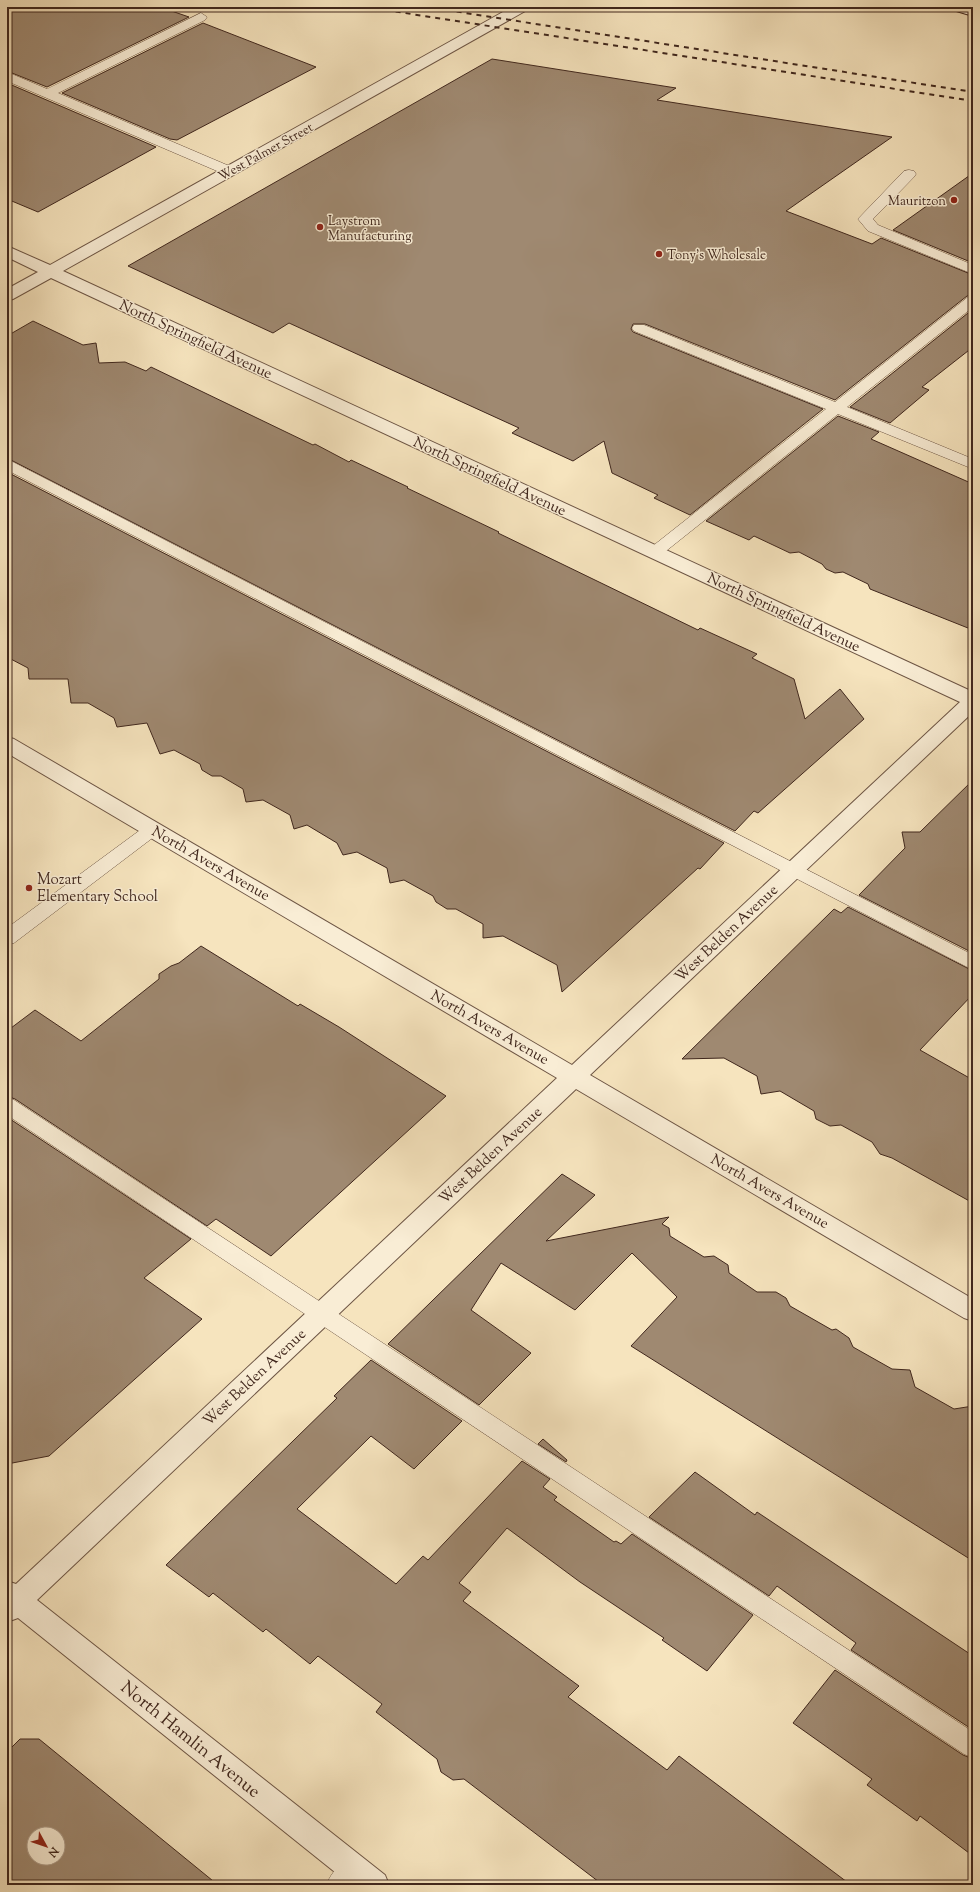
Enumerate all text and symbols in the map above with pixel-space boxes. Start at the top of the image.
street label: West Palmer Street [215,119,317,186]
place label: Mauritzon [888,193,946,211]
marker: Mauritzon [949,195,959,205]
place label: Laystrom Manufacturing [328,213,412,246]
marker: Laystrom Manufacturing [315,222,325,232]
place label: Tony's Wholesale [667,247,766,265]
marker: Tony's Wholesale [654,249,664,259]
street label: North Springfield Avenue [115,296,275,385]
street label: North Springfield Avenue [409,433,569,522]
street label: North Springfield Avenue [703,569,863,658]
street label: North Avers Avenue [147,822,273,907]
place label: Mozart Elementary School [37,870,158,908]
street label: West Belden Avenue [671,881,783,988]
marker: Mozart Elementary School [24,883,34,893]
street label: North Avers Avenue [426,986,552,1071]
street label: West Belden Avenue [435,1103,547,1210]
street label: North Avers Avenue [706,1150,832,1235]
street label: West Belden Avenue [199,1325,311,1432]
street label: North Hamlin Avenue [114,1676,265,1805]
north arrow [26,1826,66,1866]
text: N [44,1843,62,1860]

